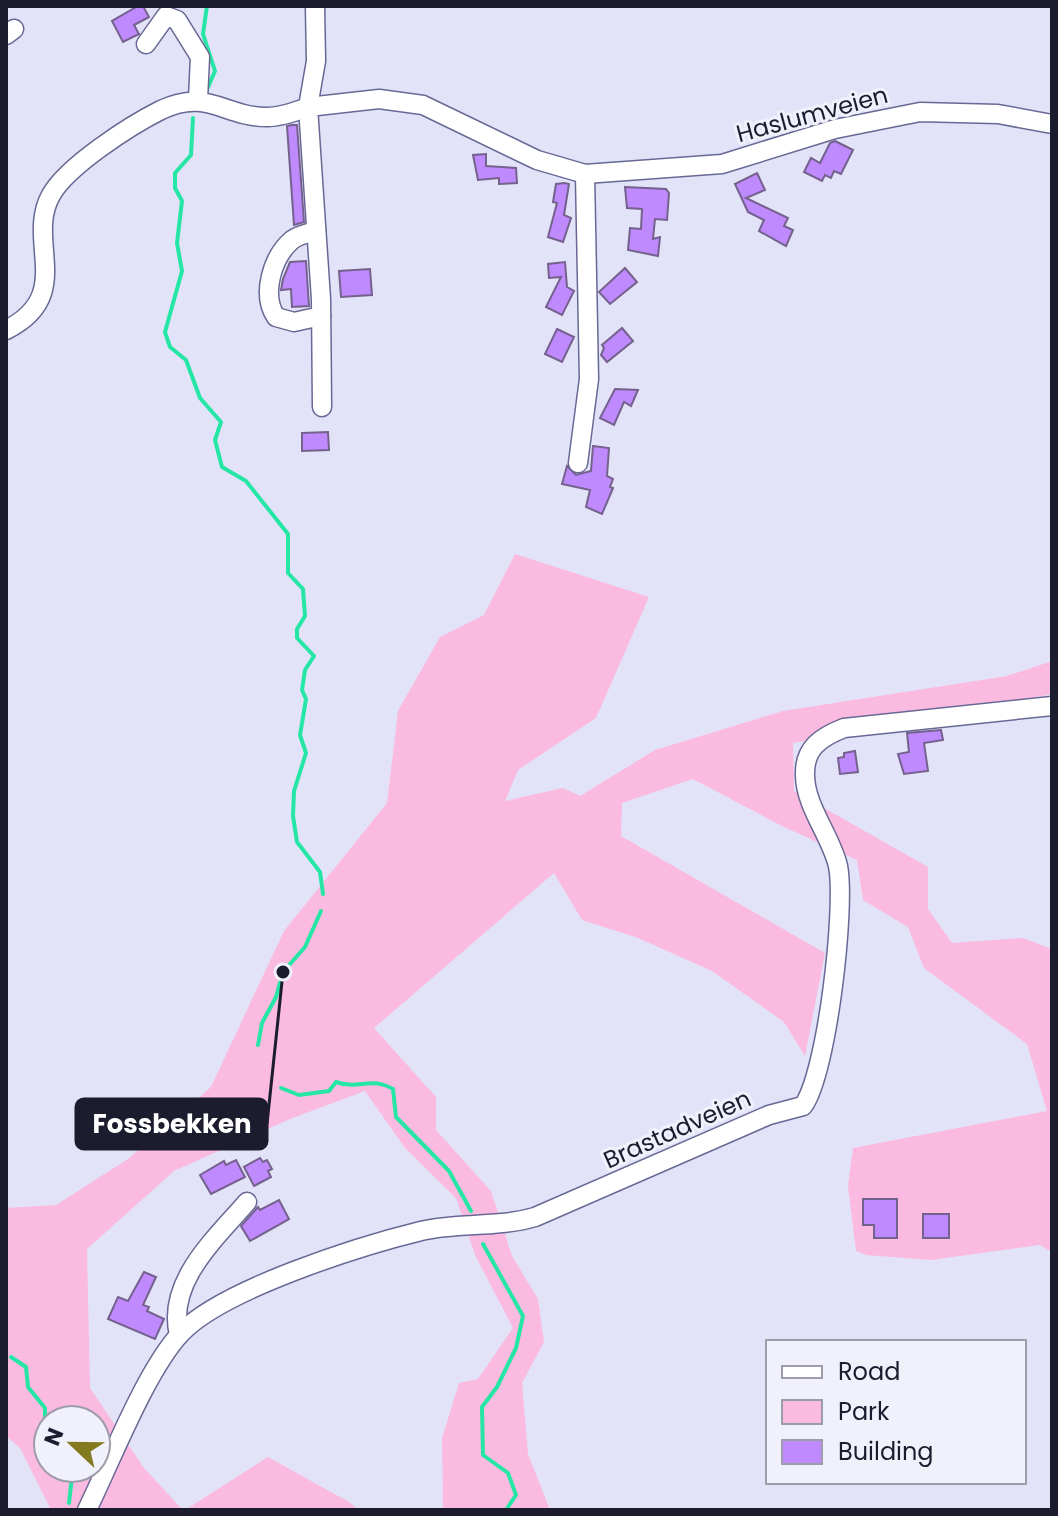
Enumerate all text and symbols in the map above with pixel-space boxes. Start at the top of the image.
street label: Haslumveien [732,78,892,150]
street label: Brastadveien [598,1082,756,1176]
callout: Fossbekken [76,1099,267,1149]
text: Fossbekken [92,1106,252,1142]
legend [766,1340,1026,1484]
text: Road [838,1355,900,1388]
text: Park [838,1395,890,1428]
north arrow [32,1404,112,1484]
text: N [36,1423,71,1450]
text: Building [838,1435,934,1468]

